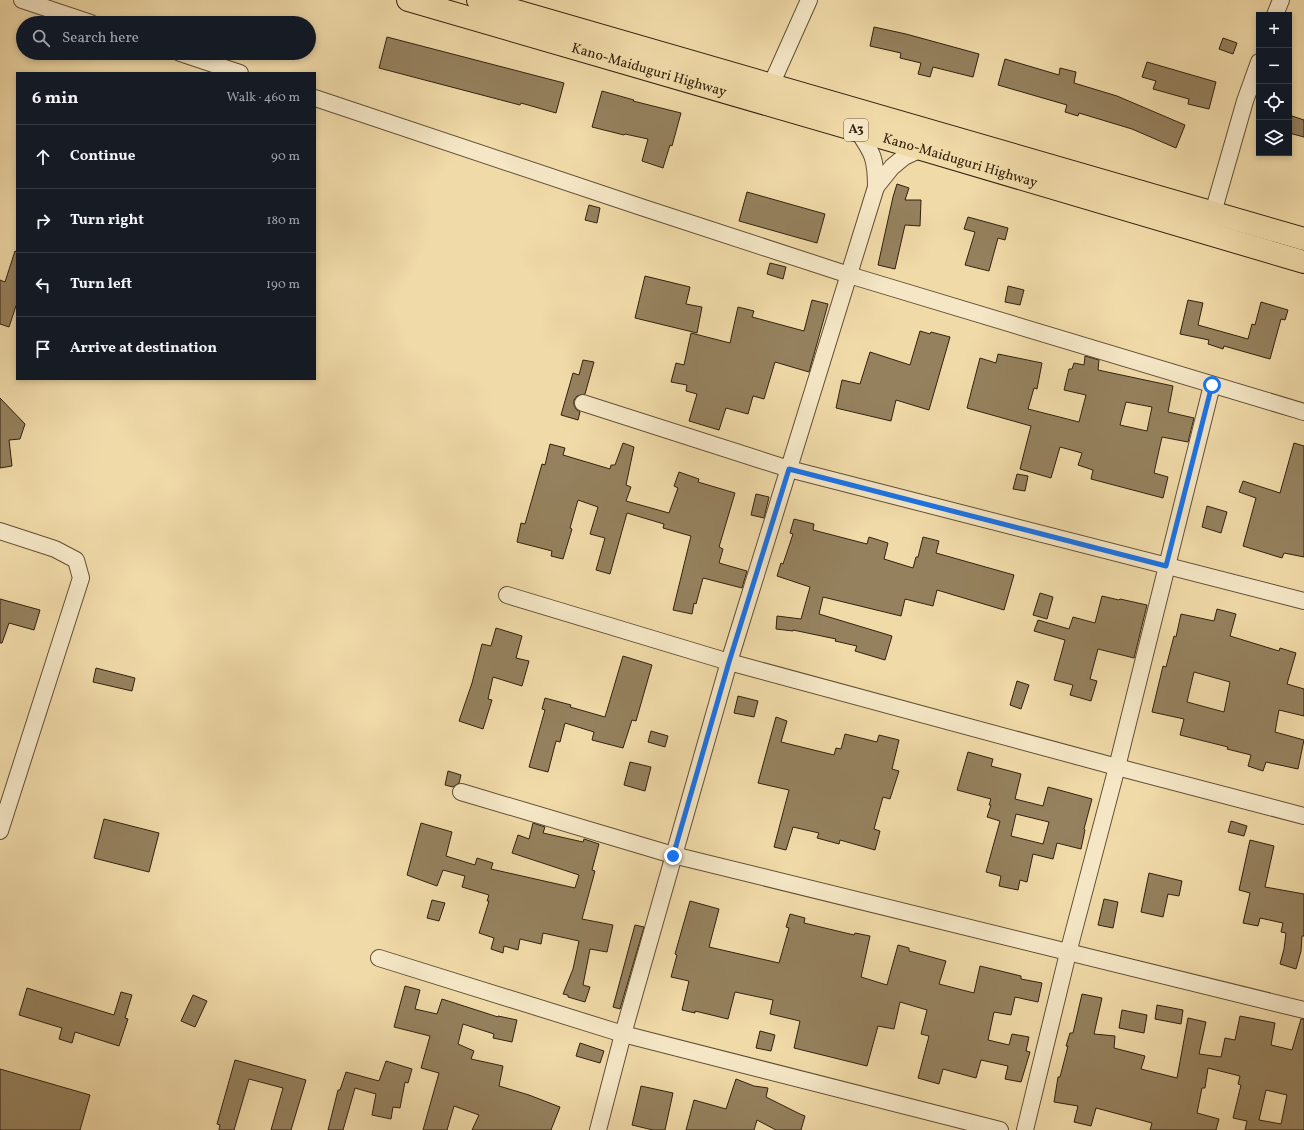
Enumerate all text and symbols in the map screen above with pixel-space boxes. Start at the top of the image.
map controls [1256,12,1292,156]
button: + [1256,12,1292,48]
search box [16,16,316,60]
icon: search [30,27,52,49]
text: Search here [62,28,139,49]
street label: Kano-Maiduguri Highway [569,38,729,102]
button: − [1256,48,1292,84]
button: locate [1256,84,1292,120]
text: 6 min [32,87,78,110]
text: Walk · 460 m [227,89,300,107]
road number: A3 [844,119,868,141]
button: layers [1256,120,1292,156]
street label: Kano-Maiduguri Highway [880,129,1040,193]
icon: ahead [32,146,54,168]
text: Continue [70,146,135,167]
text: 90 m [271,148,300,166]
icon: right [32,210,54,232]
text: Turn right [70,210,144,231]
text: 180 m [266,212,300,230]
icon: left [32,274,54,296]
text: Turn left [70,274,132,295]
text: 190 m [266,276,300,294]
icon: arrive [32,338,54,360]
text: Arrive at destination [70,338,217,359]
route start [1203,376,1221,394]
route end [664,847,682,865]

